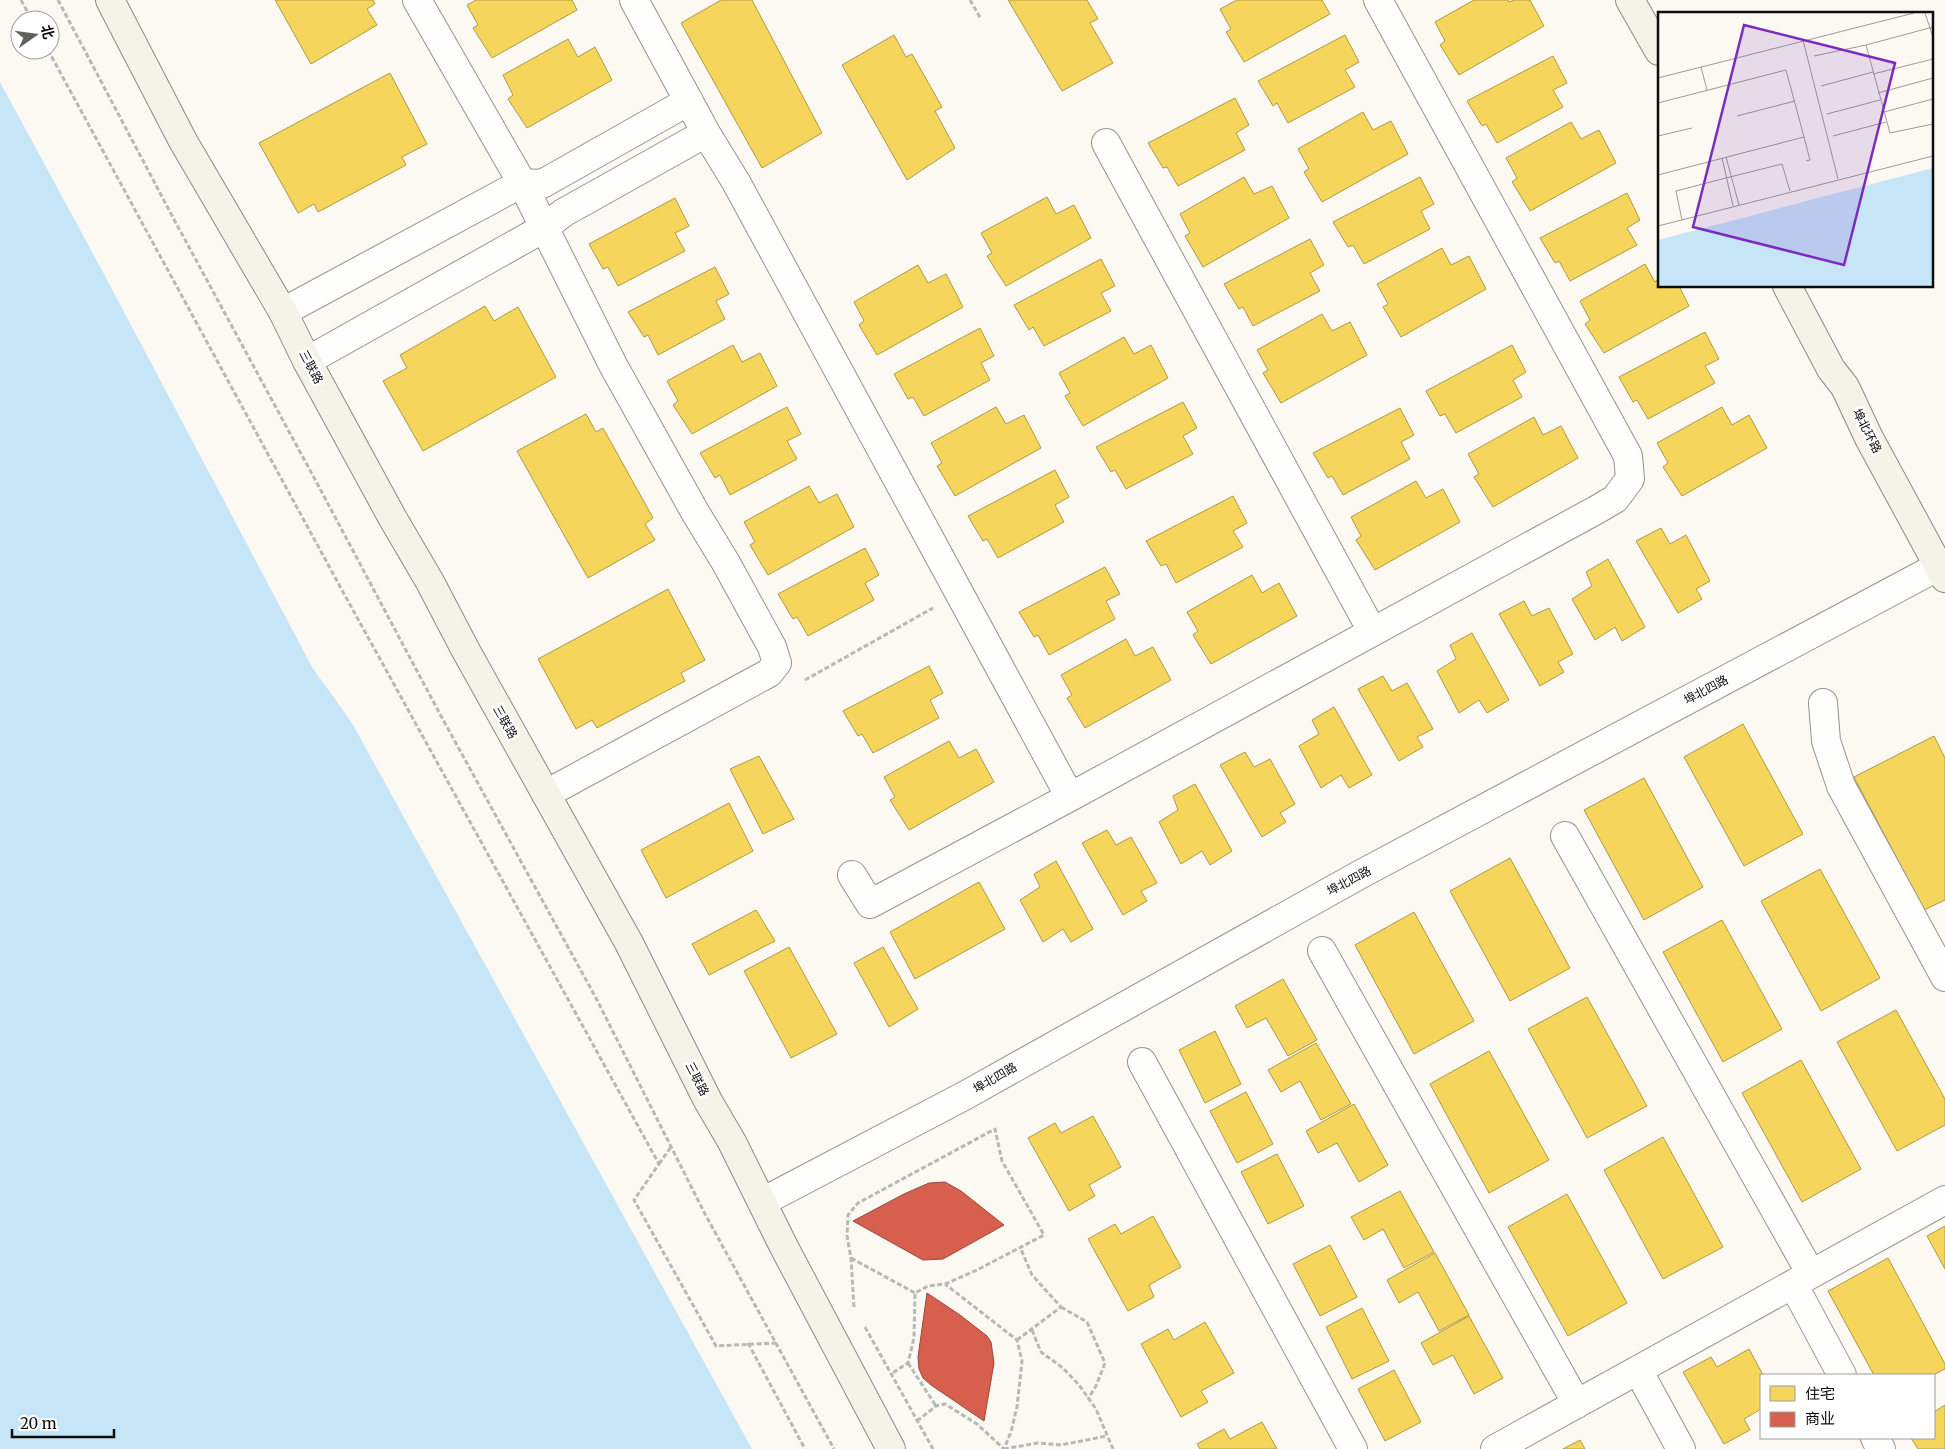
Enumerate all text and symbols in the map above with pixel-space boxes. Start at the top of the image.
north arrow [10,10,60,60]
inset map [1658,12,1932,288]
text: 北 [37,23,58,41]
street label: 三联路 [296,347,327,386]
street label: 埠北环路 [1850,406,1885,456]
street label: 埠北四路 [1681,672,1730,707]
street label: 三联路 [490,702,521,741]
street label: 埠北四路 [1324,863,1373,898]
street label: 三联路 [683,1059,712,1098]
street label: 埠北四路 [970,1059,1019,1096]
legend [1760,1374,1935,1439]
text: 住宅 [1805,1384,1835,1403]
scale bar [12,1406,115,1438]
text: 商业 [1805,1409,1835,1428]
text: 20 m [20,1414,57,1433]

